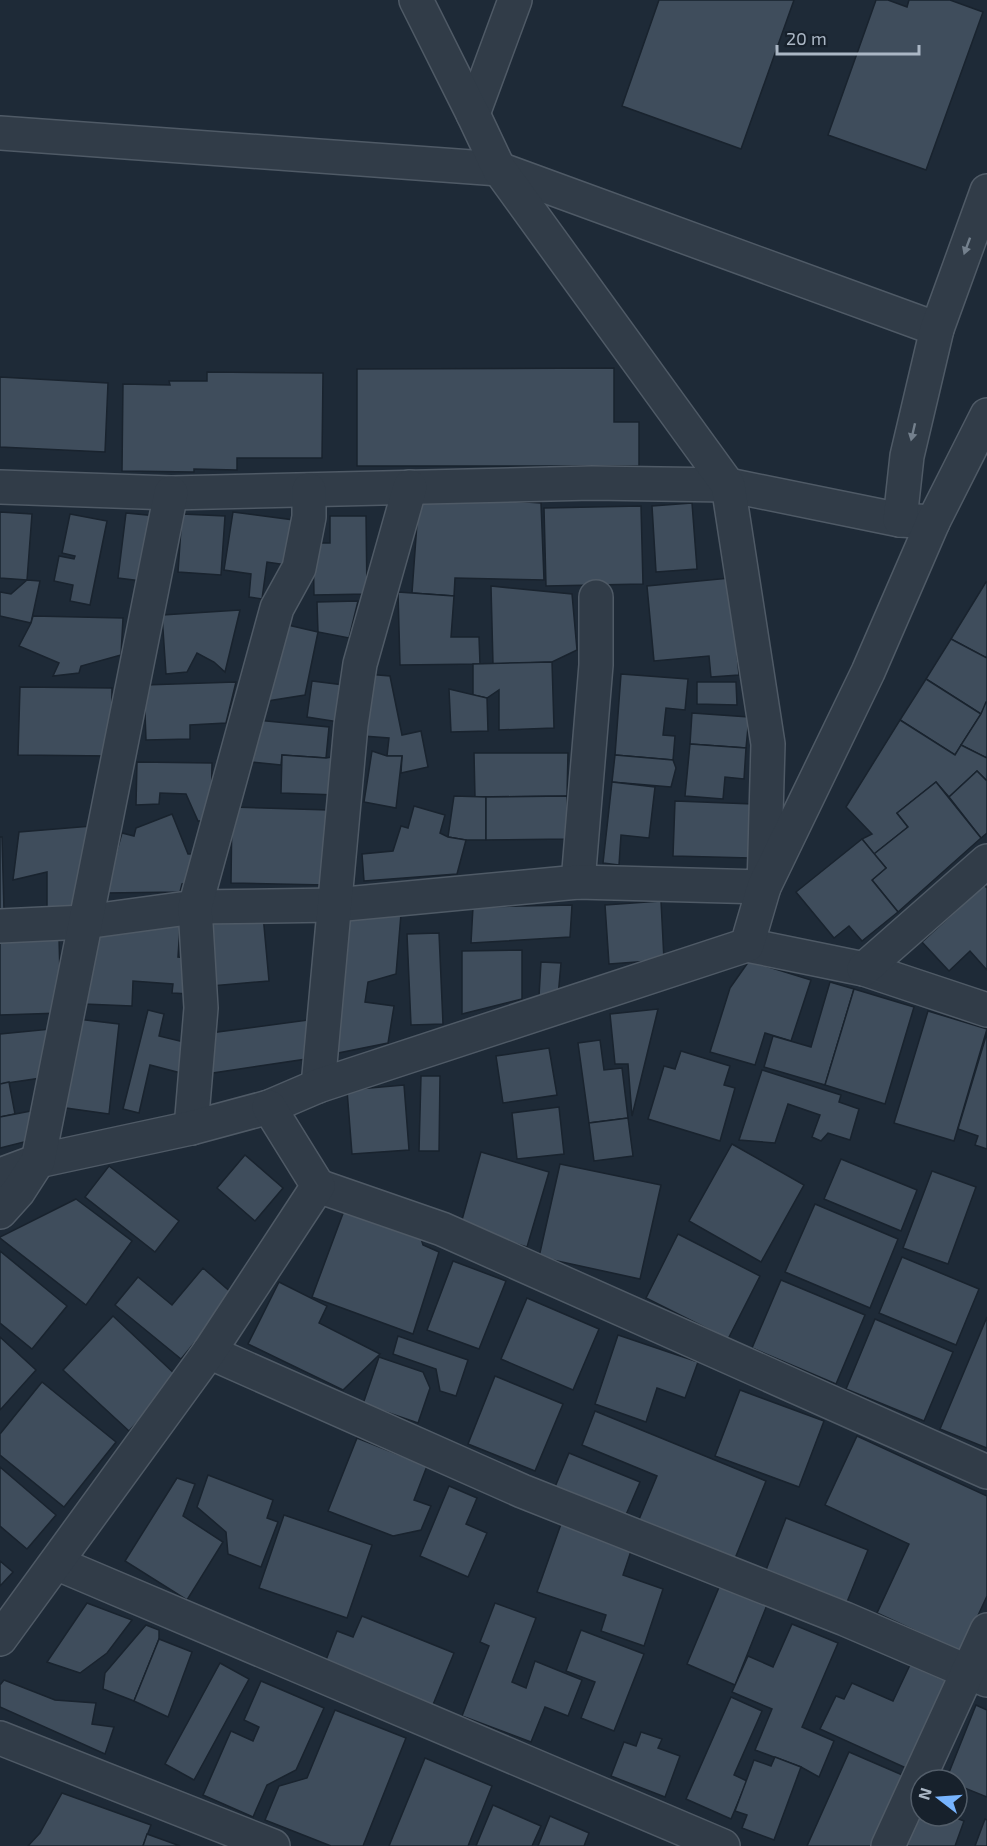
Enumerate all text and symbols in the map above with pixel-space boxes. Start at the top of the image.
scale bar [777,18,920,56]
text: 20 m [786,27,827,49]
one-way arrow [962,237,972,255]
one-way arrow [907,423,917,442]
north arrow [909,1768,969,1828]
text: N [913,1785,935,1802]

